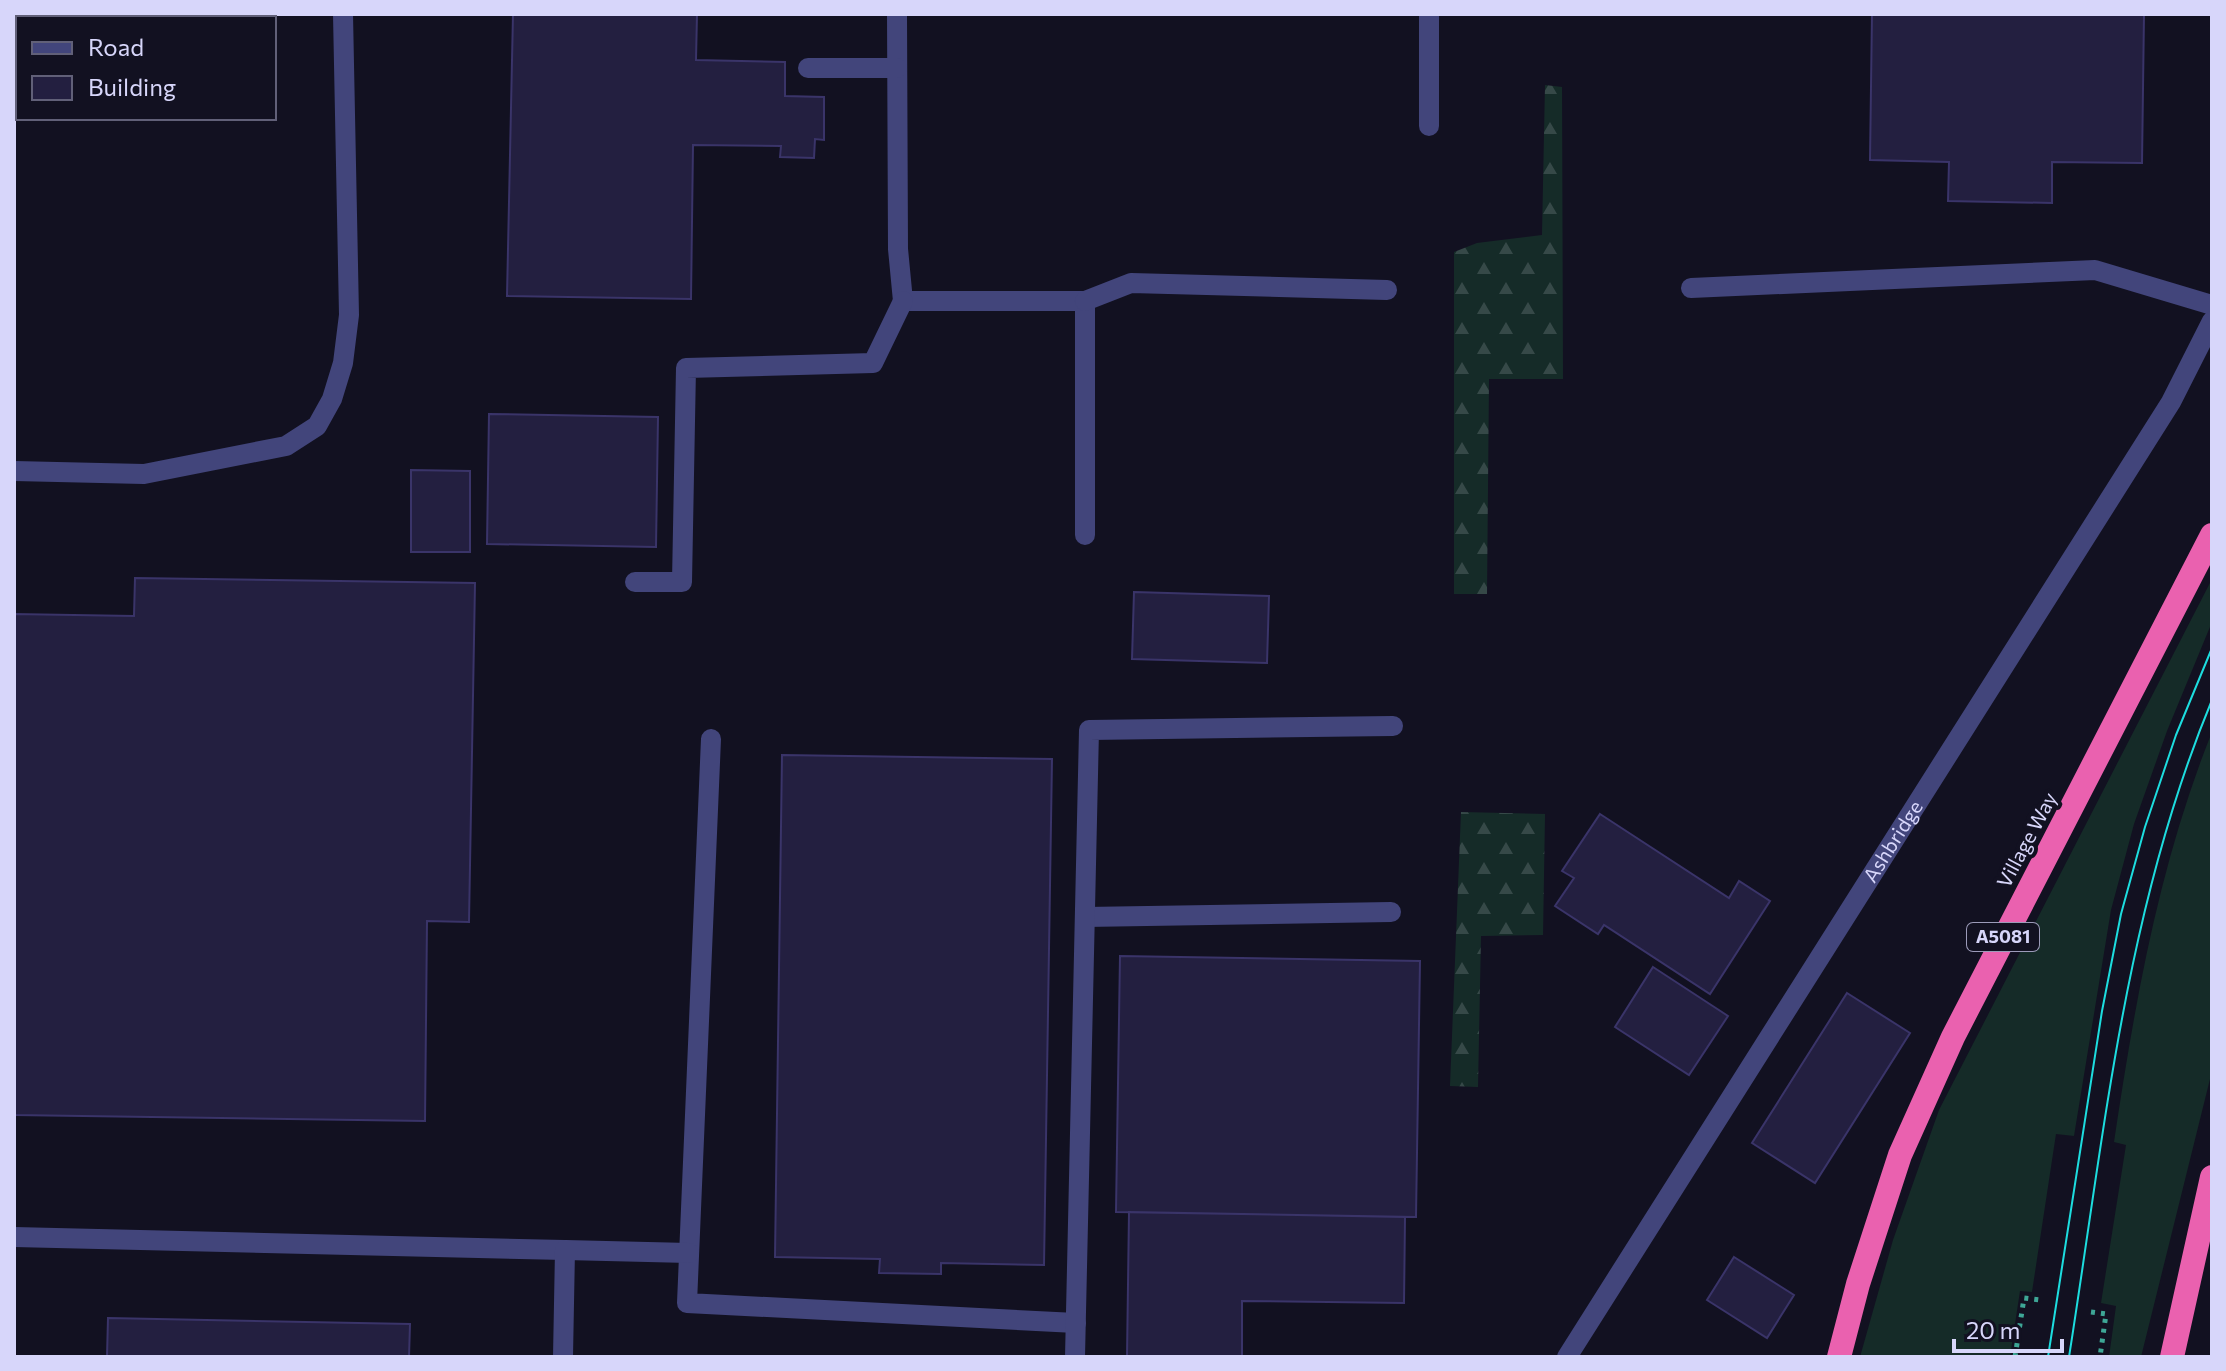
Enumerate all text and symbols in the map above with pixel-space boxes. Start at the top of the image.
legend [16,16,276,120]
text: Road [88,32,144,61]
text: Building [88,72,176,101]
street label: Village Way [1991,788,2061,891]
street label: Ashbridge [1857,796,1927,886]
road number: A5081 [1967,923,2039,951]
scale bar [1954,1303,2062,1353]
text: 20 m [1966,1315,2020,1344]

